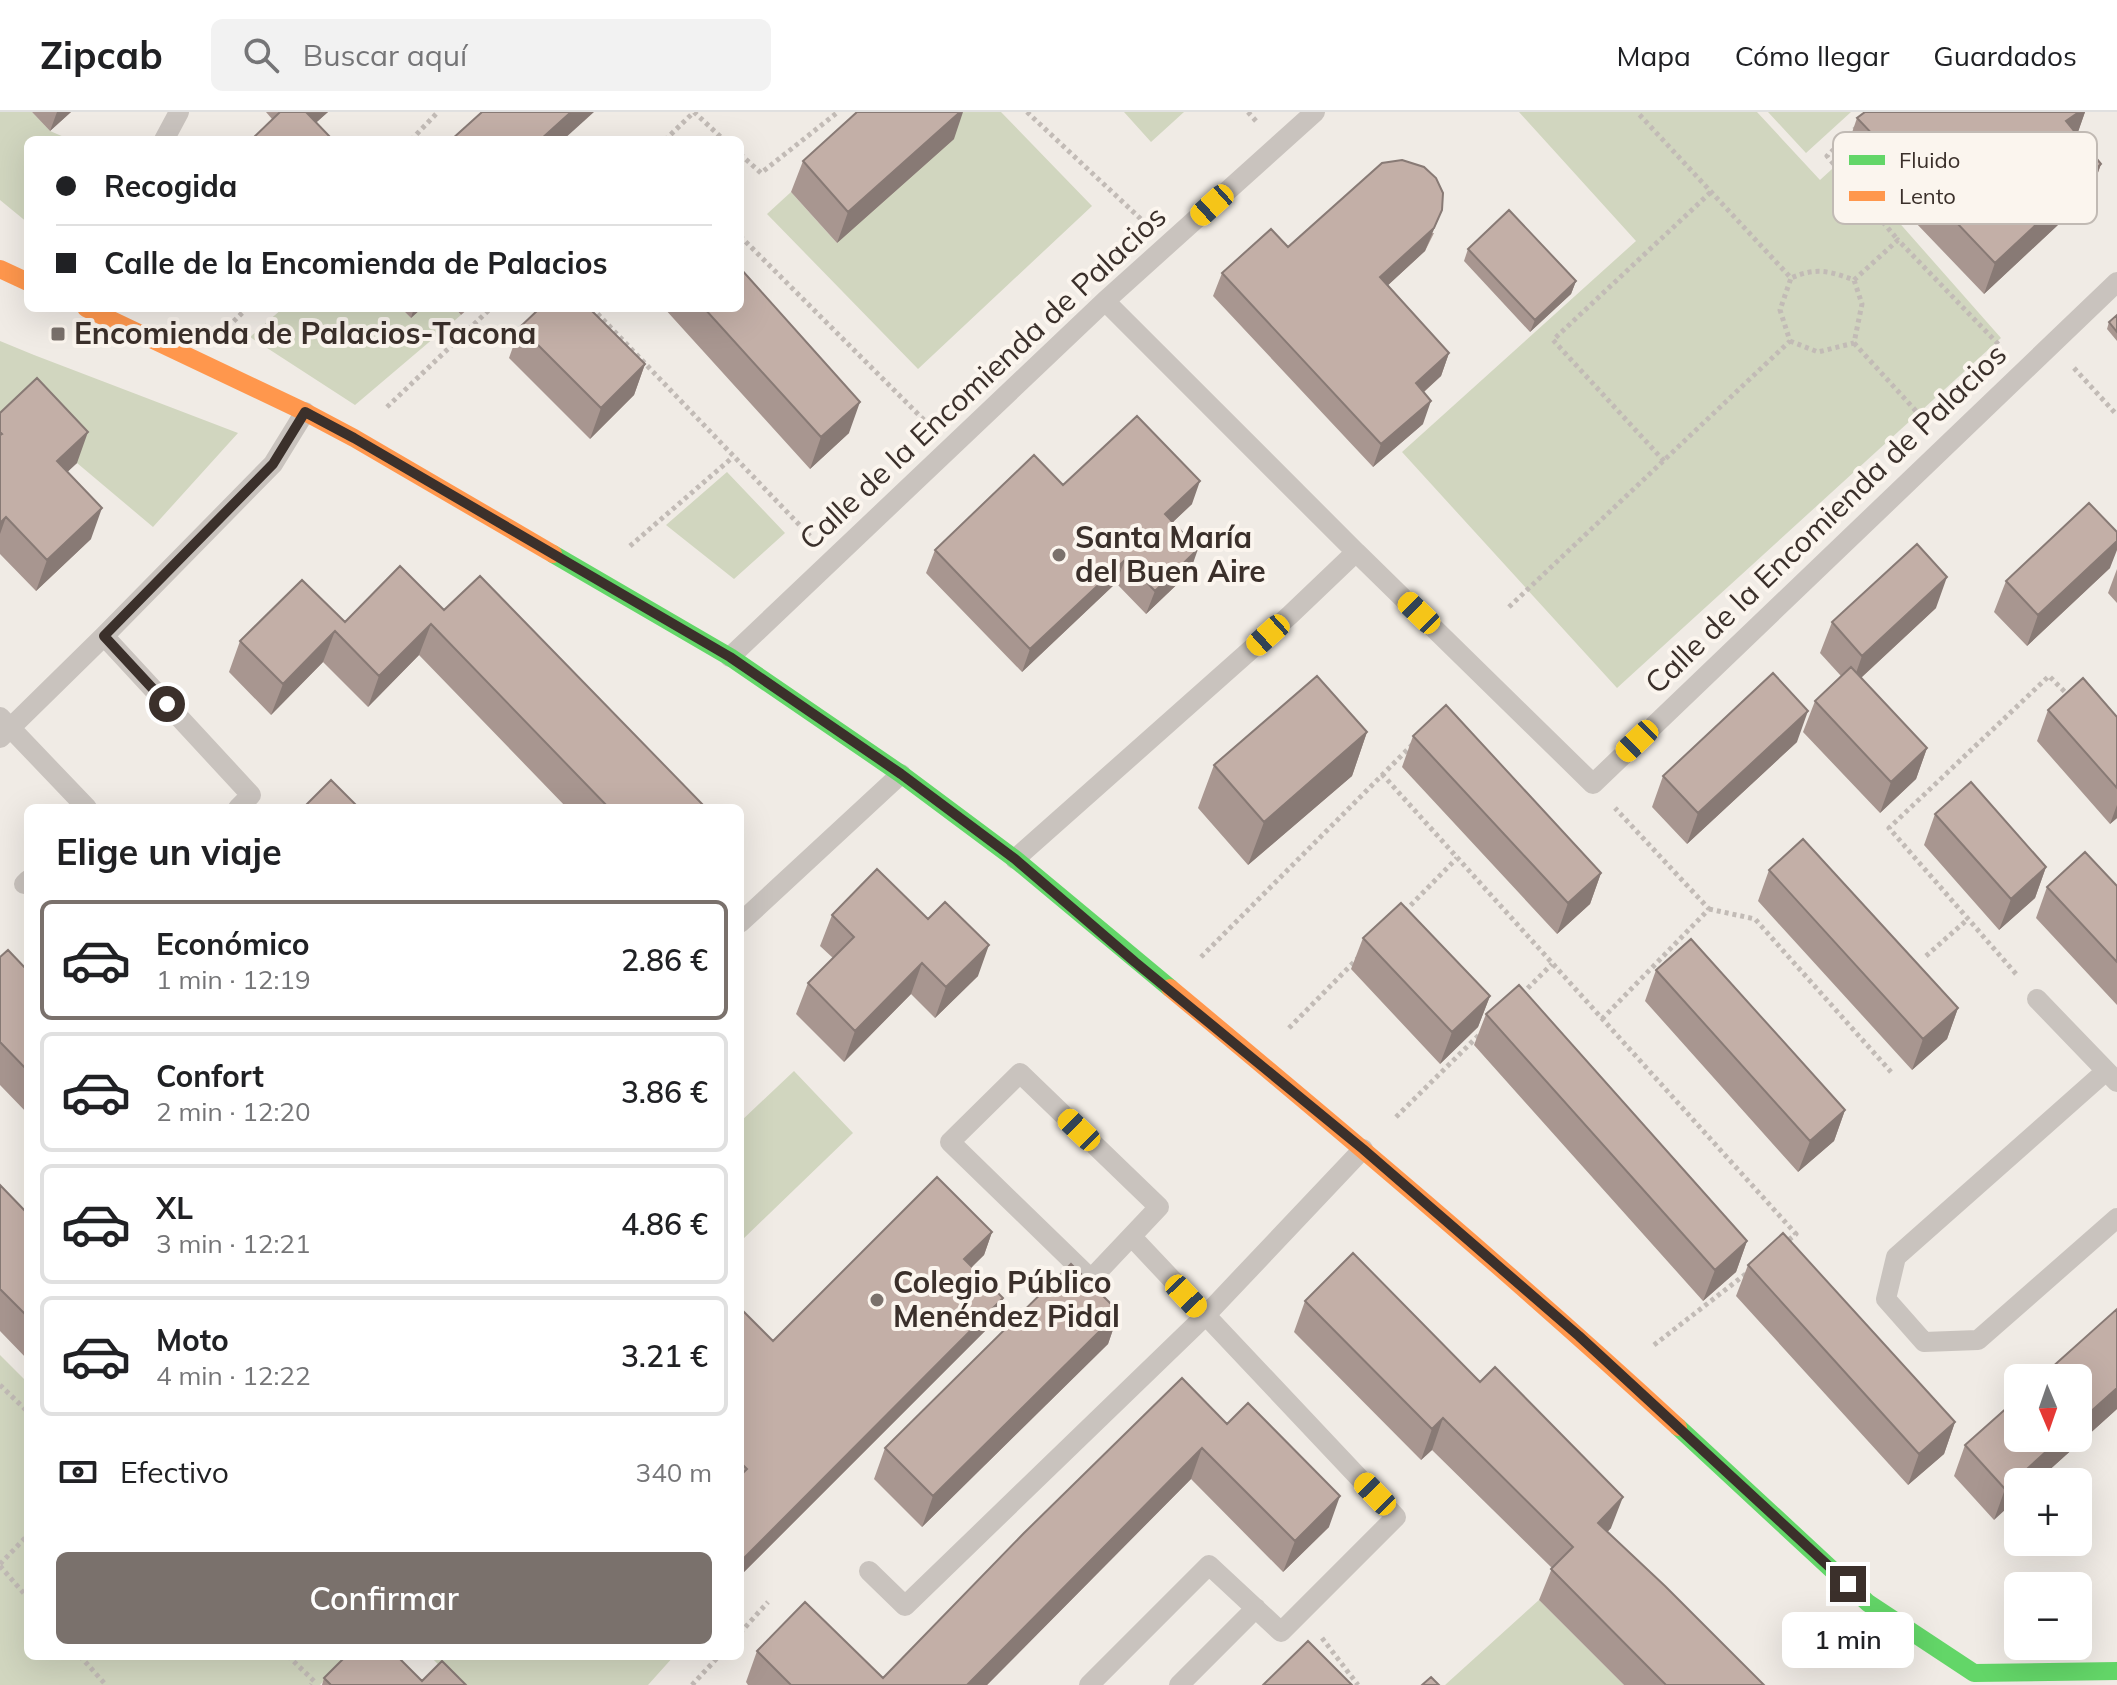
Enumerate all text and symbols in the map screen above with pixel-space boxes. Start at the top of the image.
search box [211,19,771,91]
text: Zipcab [40,31,163,79]
icon: search [239,33,283,77]
text: Buscar aquí [303,36,467,74]
text: Mapa [1616,38,1691,73]
text: Cómo llegar [1735,38,1889,73]
text: Guardados [1933,38,2077,73]
legend [1833,132,2097,224]
text: Fluido [1899,146,1960,174]
text: Recogida [104,167,237,205]
car [1186,180,1238,230]
text: Lento [1899,182,1956,210]
street label: Calle de la Encomienda de Palacios [791,197,1174,558]
text: Calle de la Encomienda de Palacios [104,244,607,282]
place label: Encomienda de Palacios-Tacona [74,314,536,352]
marker: Encomienda de Palacios-Tacona [49,325,67,343]
street label: Calle de la Encomienda de Palacios [1637,335,2014,701]
place label: Santa María del Buen Aire [1075,518,1266,590]
marker: Santa María del Buen Aire [1050,546,1068,564]
car [1393,588,1445,638]
car [1242,610,1294,660]
route start [149,686,185,722]
car [1611,716,1663,766]
text: Elige un viaje [56,829,282,874]
icon: car [60,924,132,996]
text: Económico [156,925,310,963]
text: 2.86 € [621,941,708,979]
text: 1 min · 12:19 [156,963,311,996]
icon: car [60,1056,132,1128]
text: Confort [156,1057,264,1095]
text: 3.86 € [621,1073,708,1111]
text: 2 min · 12:20 [156,1095,311,1128]
car [1053,1105,1105,1155]
icon: car [60,1188,132,1260]
text: XL [156,1189,193,1227]
text: 4.86 € [621,1205,708,1243]
text: 3 min · 12:21 [156,1227,311,1260]
place label: Colegio Público Menéndez Pidal [893,1263,1120,1335]
car [1161,1270,1211,1322]
marker: Colegio Público Menéndez Pidal [868,1291,886,1309]
icon: car [60,1320,132,1392]
text: Moto [156,1321,229,1359]
text: 3.21 € [621,1337,708,1375]
text: 4 min · 12:22 [156,1359,311,1392]
north arrow [2004,1364,2092,1452]
map controls [2004,1364,2092,1660]
icon: cash [56,1450,100,1494]
text: Efectivo [120,1453,229,1491]
text: 340 m [636,1456,712,1489]
car [1350,1468,1400,1520]
button: + [2004,1468,2092,1556]
button: Confirmar [56,1552,712,1644]
route end [1830,1566,1866,1602]
button: − [2004,1572,2092,1660]
callout: 1 min [1782,1612,1914,1668]
text: 1 min [1814,1623,1882,1656]

